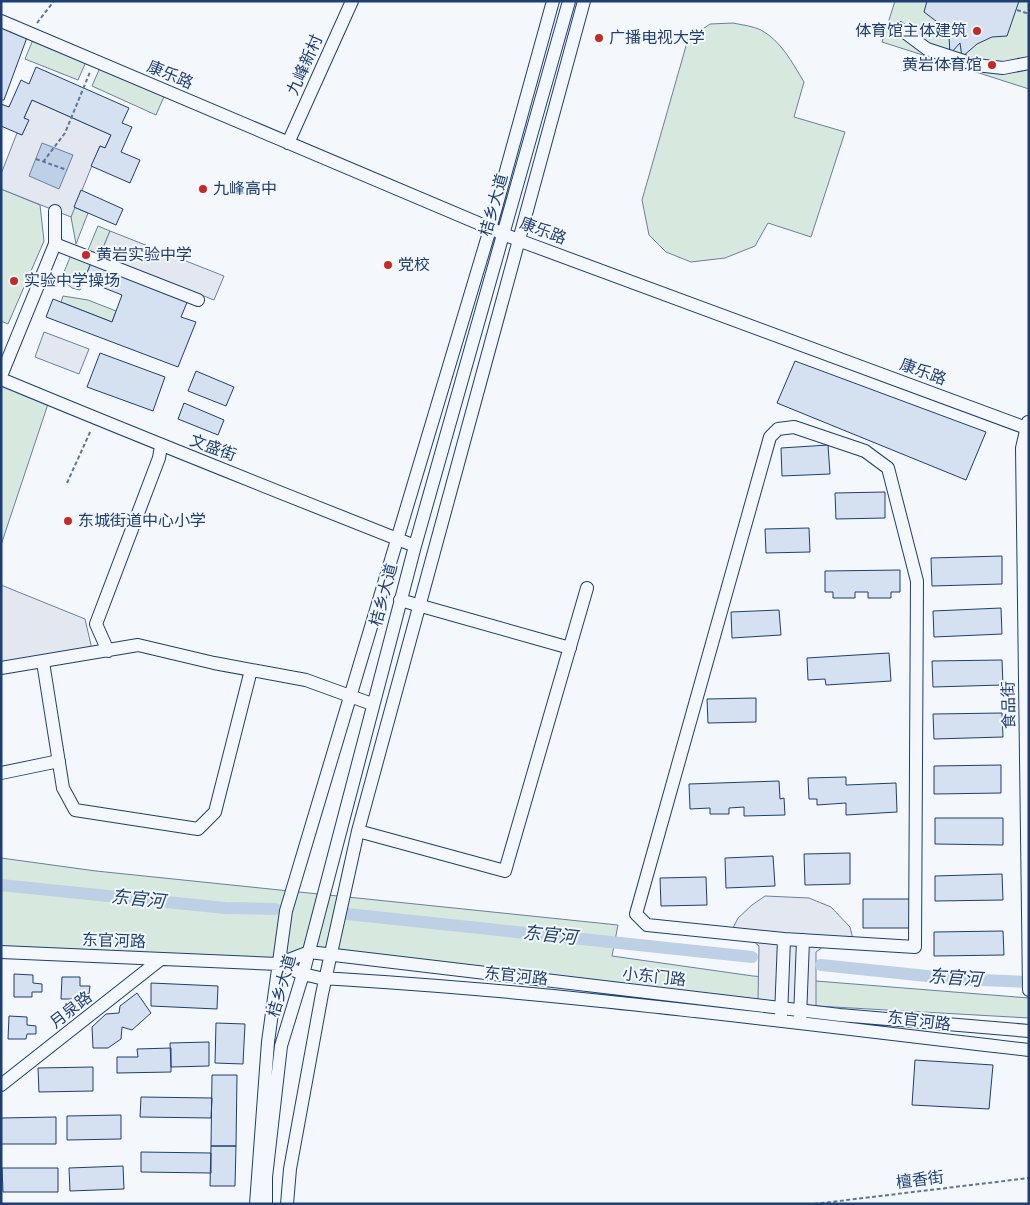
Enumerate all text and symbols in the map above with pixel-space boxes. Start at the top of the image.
place label: 体育馆主体建筑 [855,21,967,41]
marker: 体育馆主体建筑 [971,25,983,37]
place label: 广播电视大学 [609,28,705,48]
street label: 九峰新村 [283,32,327,98]
marker: 广播电视大学 [593,32,605,44]
place label: 黄岩体育馆 [902,55,982,75]
street label: 康乐路 [144,56,196,94]
marker: 黄岩体育馆 [986,59,998,71]
street label: 桔乡大道 [476,171,512,239]
place label: 九峰高中 [213,179,277,199]
marker: 九峰高中 [197,183,209,195]
street label: 康乐路 [517,213,569,249]
place label: 黄岩实验中学 [96,245,192,265]
marker: 黄岩实验中学 [80,249,92,261]
place label: 党校 [398,255,430,275]
marker: 党校 [382,259,394,271]
place label: 实验中学操场 [24,271,120,291]
marker: 实验中学操场 [8,275,20,287]
street label: 康乐路 [897,354,949,390]
street label: 文盛街 [187,430,239,466]
place label: 东城街道中心小学 [78,511,206,531]
marker: 东城街道中心小学 [62,515,74,527]
street label: 桔乡大道 [366,561,402,629]
street label: 食品街 [999,681,1019,729]
water label: 东官河 [110,885,169,913]
water label: 东官河 [522,921,581,949]
street label: 东官河路 [82,930,146,952]
street label: 桔乡大道 [264,952,300,1020]
street label: 东官河路 [483,963,549,989]
street label: 小东门路 [621,964,687,990]
water label: 东官河 [927,965,986,991]
street label: 月泉路 [46,987,96,1033]
street label: 东官河路 [886,1007,952,1035]
street label: 檀香街 [895,1167,945,1193]

